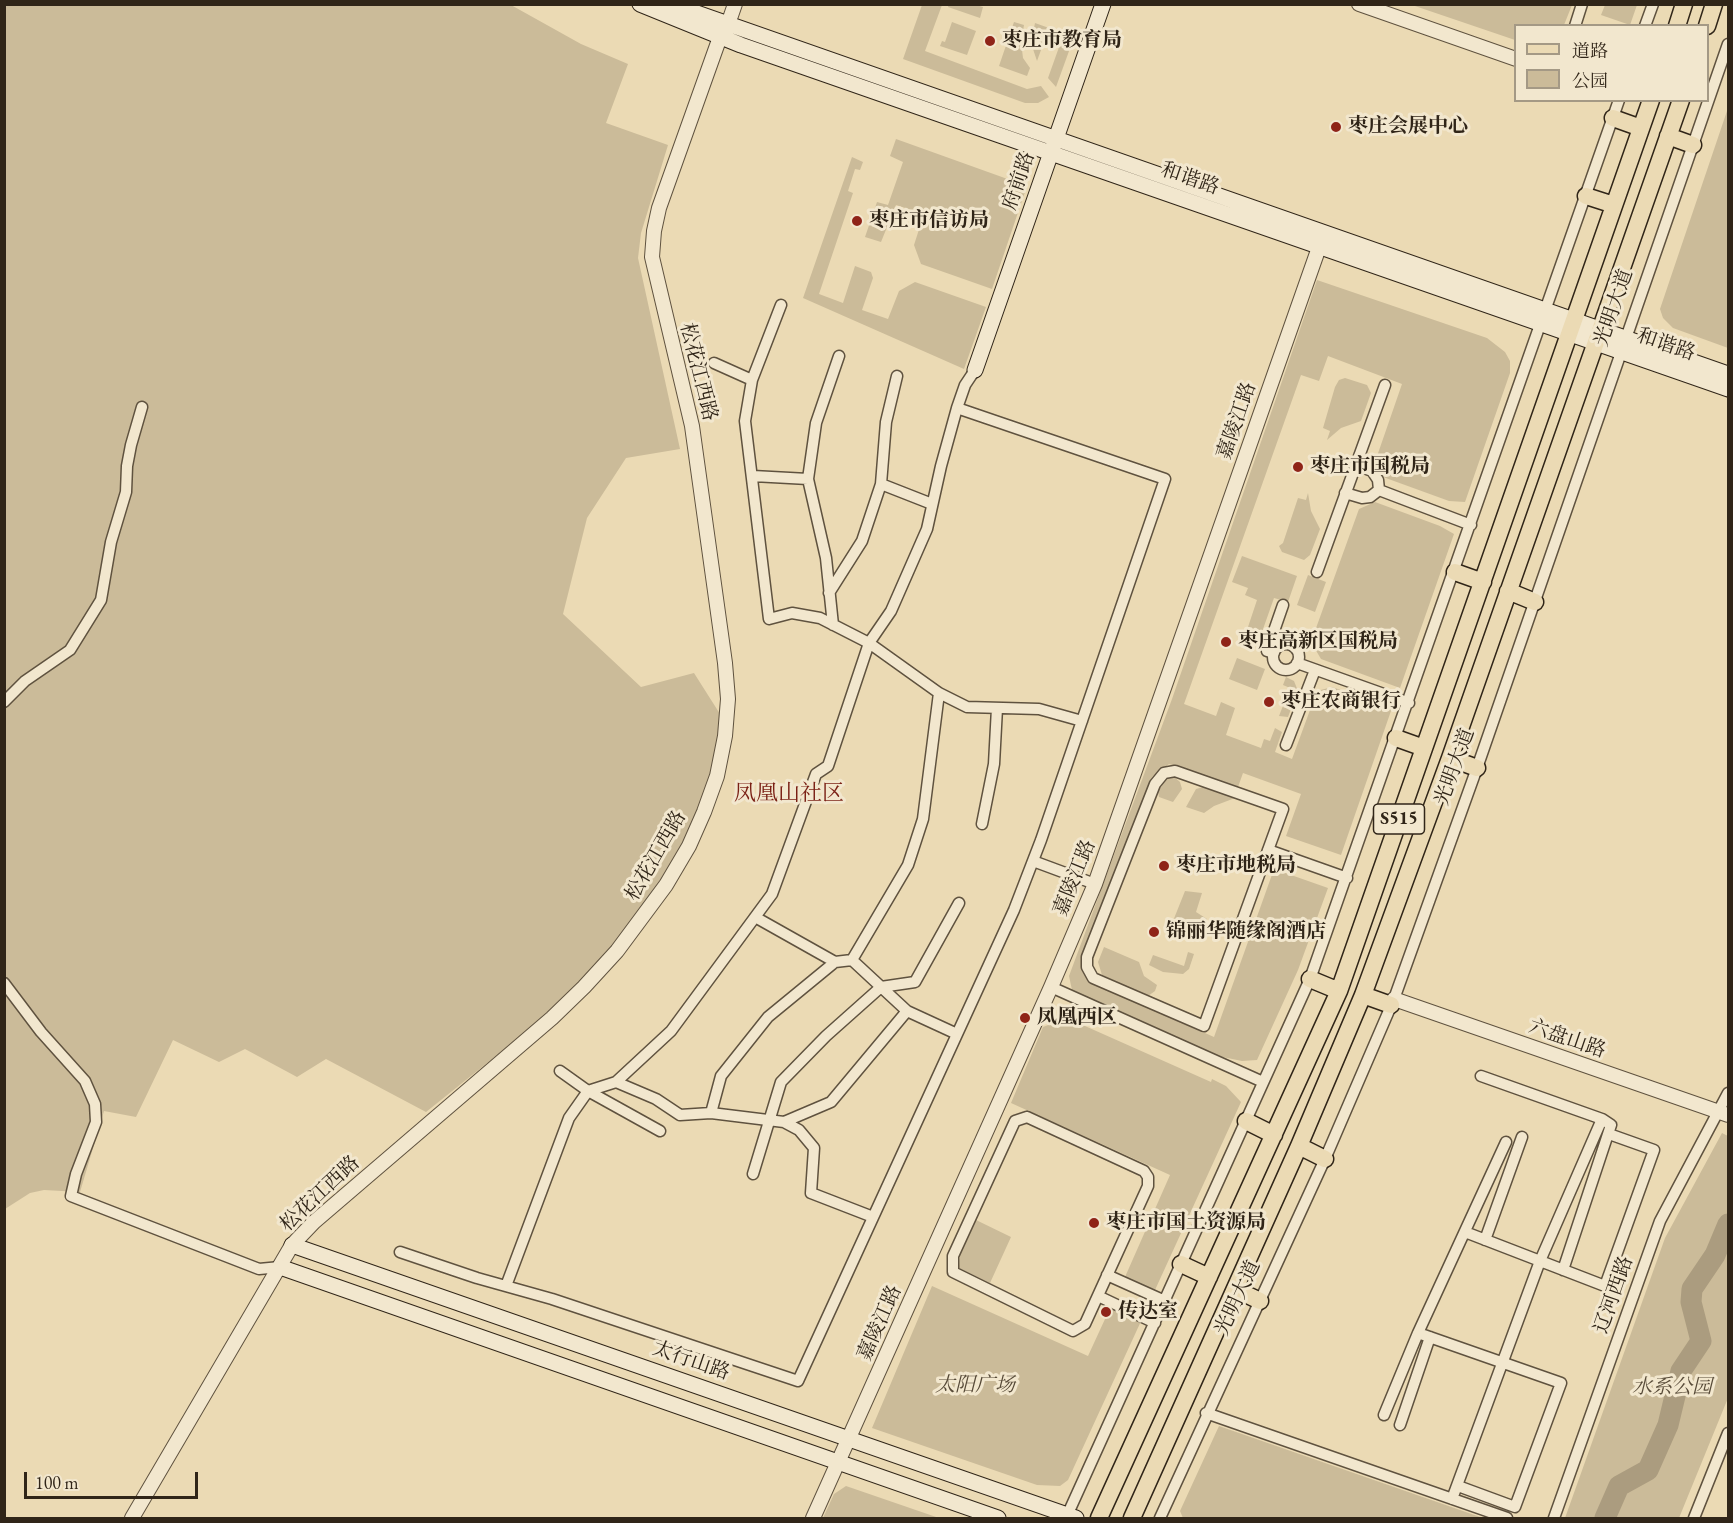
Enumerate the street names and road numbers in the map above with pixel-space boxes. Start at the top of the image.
street label: 府前路 [998,149,1040,213]
street label: 和谐路 [1158,158,1222,200]
street label: 光明大道 [1590,266,1638,350]
street label: 松花江西路 [674,321,722,423]
street label: 和谐路 [1634,324,1698,366]
street label: 嘉陵江路 [1213,379,1261,463]
street label: 光明大道 [1430,725,1480,809]
road number: S515 [1374,804,1424,834]
street label: 松花江西路 [621,807,691,905]
street label: 嘉陵江路 [1049,836,1101,920]
street label: 六盘山路 [1525,1015,1609,1063]
street label: 松花江西路 [275,1151,365,1237]
street label: 辽河西路 [1590,1253,1638,1337]
street label: 光明大道 [1210,1257,1266,1339]
street label: 嘉陵江路 [853,1282,907,1364]
street label: 太行山路 [649,1337,733,1385]

